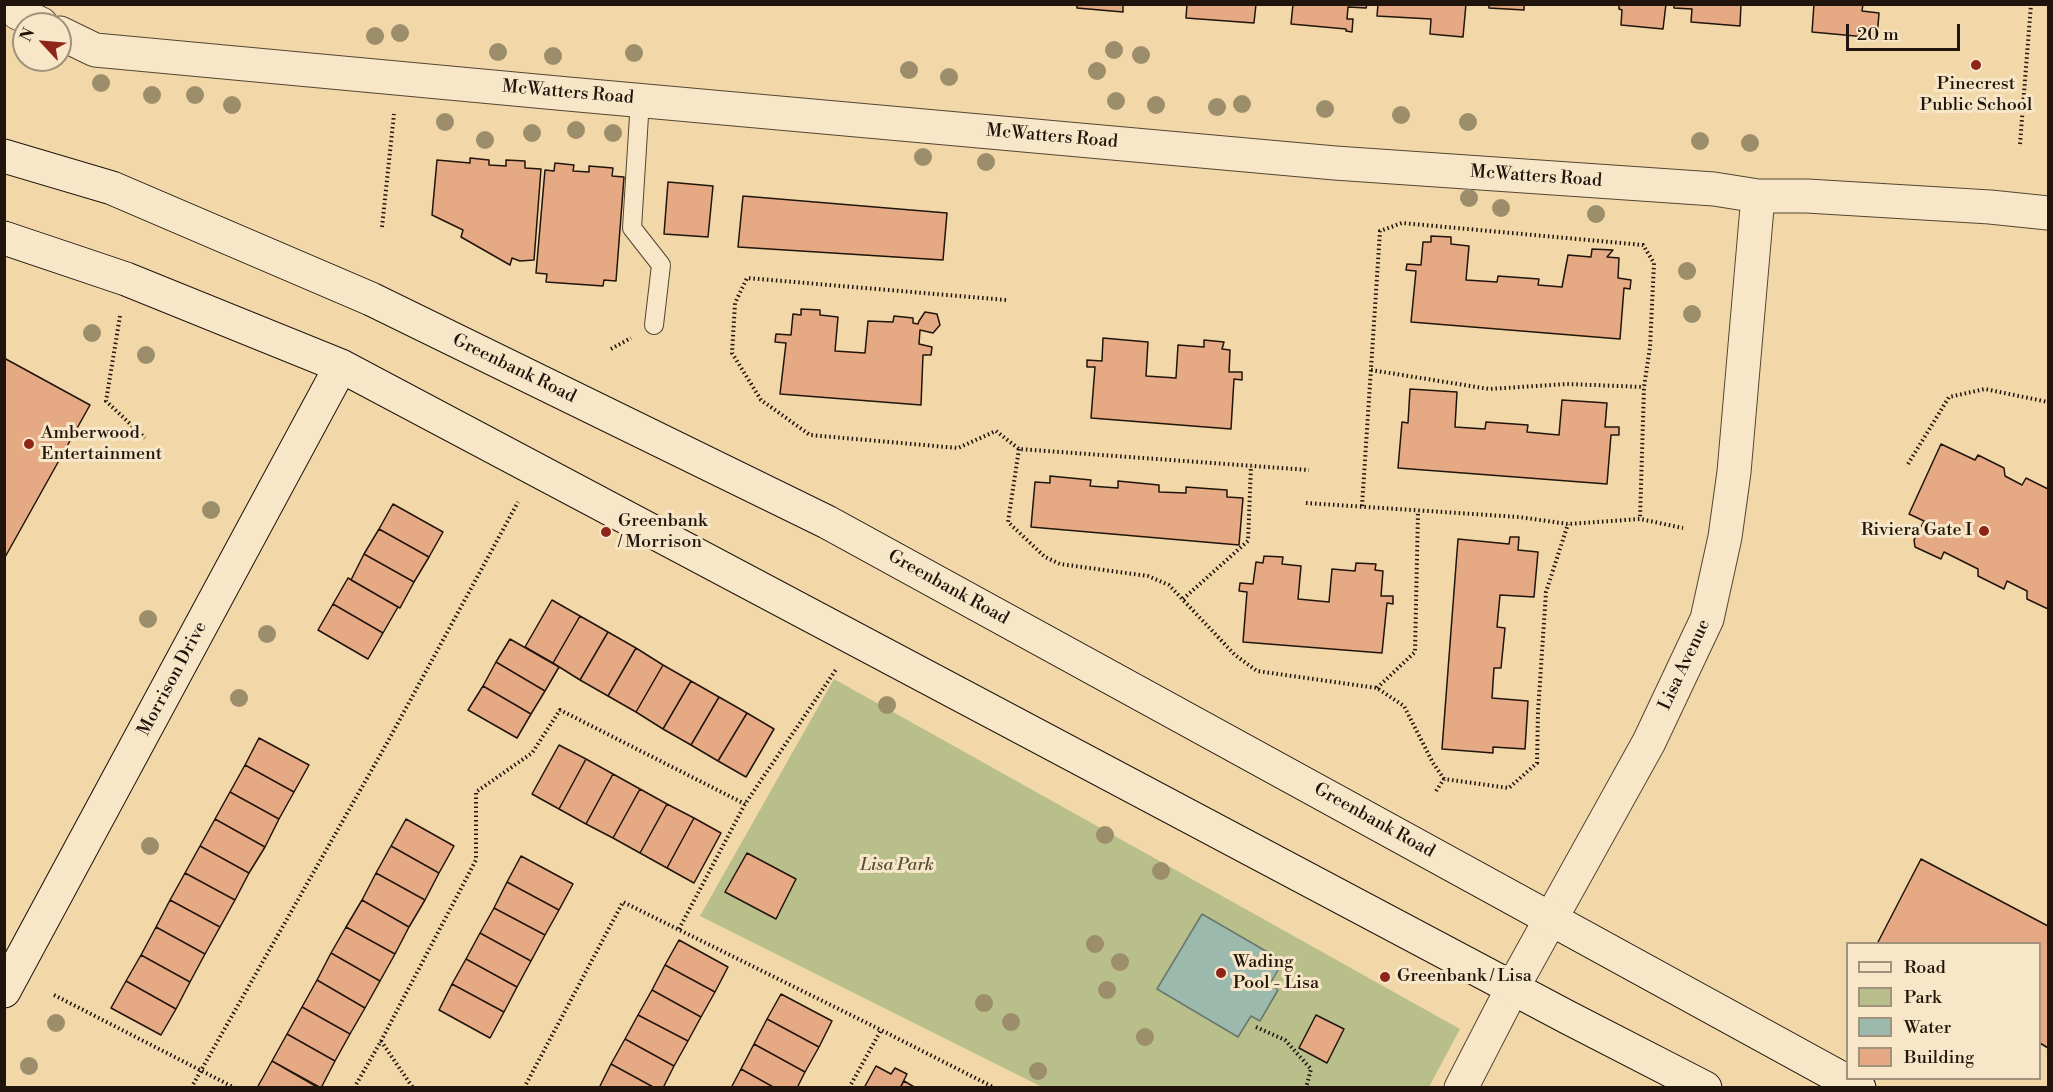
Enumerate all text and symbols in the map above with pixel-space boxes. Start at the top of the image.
north arrow [12,12,72,72]
scale bar [1849,12,1963,50]
text: 20 m [1857,23,1899,46]
text: N [16,25,39,45]
marker: Pinecrest Public School [1969,58,1983,72]
place label: Pinecrest Public School [1920,74,2032,116]
street label: McWatters Road [501,76,635,110]
street label: McWatters Road [985,120,1119,154]
street label: McWatters Road [1469,162,1603,192]
street label: Greenbank Road [449,330,579,408]
place label: Amberwood Entertainment [41,423,162,466]
marker: Amberwood Entertainment [22,437,36,451]
place label: Greenbank / Morrison [618,511,707,554]
place label: Riviera Gate I [1861,520,1972,542]
marker: Riviera Gate I [1977,524,1991,538]
marker: Greenbank / Morrison [599,525,613,539]
street label: Greenbank Road [884,546,1012,630]
street label: Lisa Avenue [1655,616,1715,714]
street label: Morrison Drive [134,618,212,740]
street label: Greenbank Road [1310,779,1438,863]
park label: Lisa Park [860,855,934,877]
legend [1846,942,2041,1080]
place label: Wading Pool - Lisa [1233,952,1319,994]
text: Road [1904,956,1946,979]
marker: Wading Pool - Lisa [1214,966,1228,980]
place label: Greenbank / Lisa [1397,966,1532,988]
marker: Greenbank / Lisa [1378,970,1392,984]
text: Park [1904,986,1941,1009]
text: Water [1904,1016,1951,1039]
text: Building [1904,1046,1974,1069]

